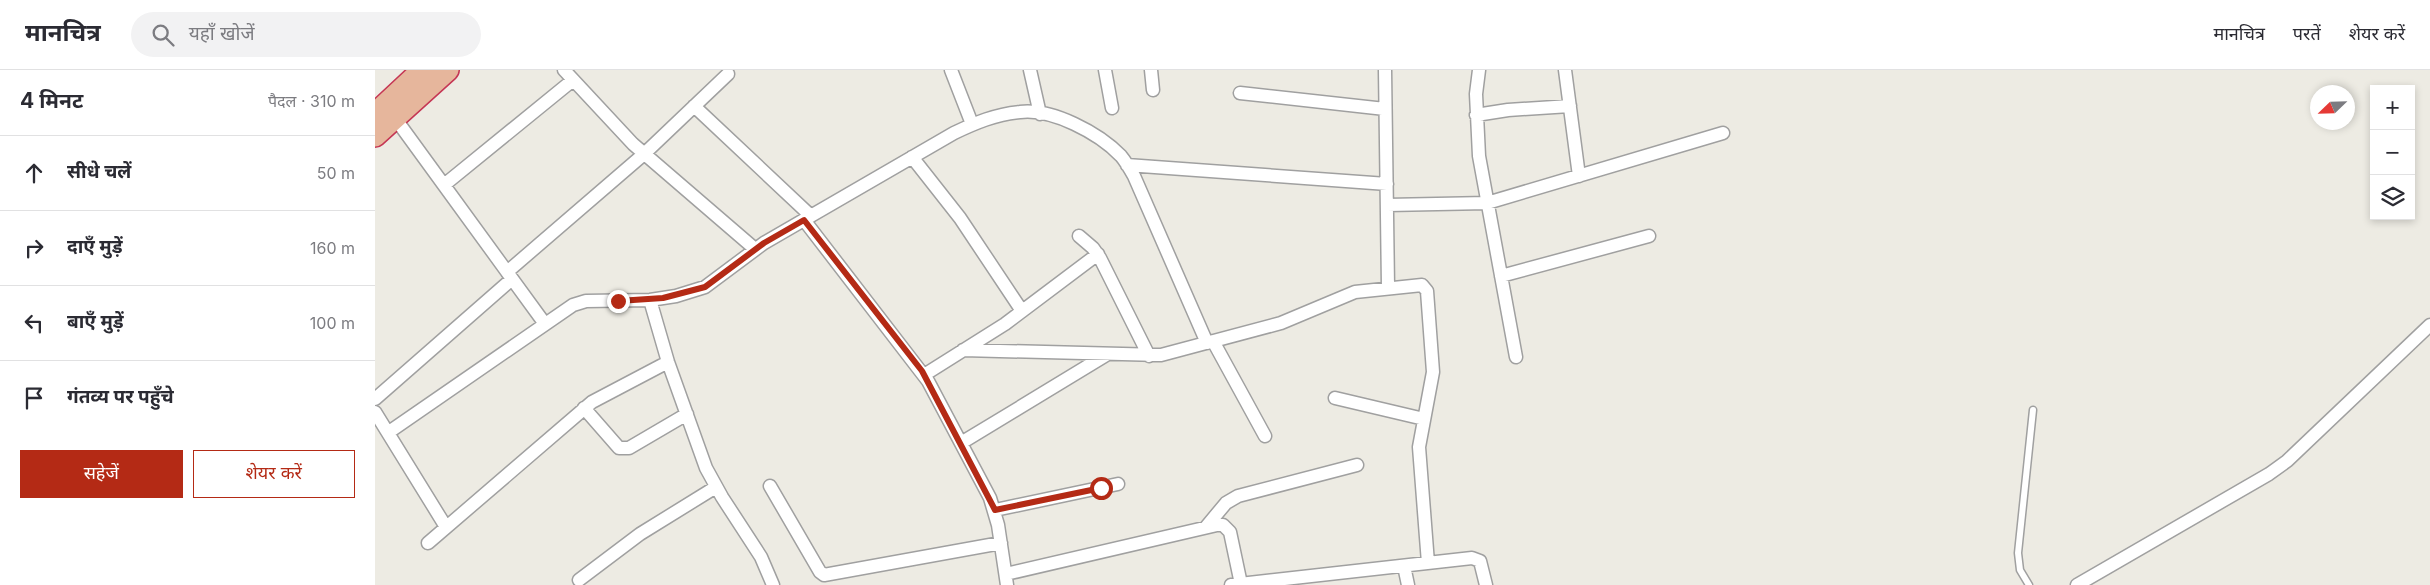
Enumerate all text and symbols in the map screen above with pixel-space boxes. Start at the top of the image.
search box [131,12,481,57]
text: मानचित्र [25,18,101,47]
icon: search [149,21,177,49]
text: यहाँ खोजें [189,22,255,45]
text: मानचित्र [2213,23,2265,44]
text: परतें [2293,23,2321,44]
text: शेयर करें [2349,23,2405,44]
north arrow [2310,85,2355,130]
map controls [2370,85,2415,220]
button: + [2370,85,2415,130]
text: 4 मिनट [20,88,83,113]
text: पैदल · 310 m [268,91,355,111]
button: − [2370,130,2415,175]
icon: ahead [20,159,48,187]
text: सीधे चलें [67,160,131,183]
text: 50 m [317,163,355,183]
button: layers [2370,175,2415,220]
icon: right [20,234,48,262]
text: दाएँ मुड़ें [67,235,123,258]
text: 160 m [310,238,355,258]
route end [607,290,630,313]
icon: left [20,309,48,337]
text: बाएँ मुड़ें [67,310,124,333]
text: 100 m [310,313,355,333]
icon: arrive [20,384,48,412]
text: गंतव्य पर पहुँचे [67,385,174,408]
button: सहेजें [20,450,183,498]
button: शेयर करें [193,450,355,498]
route start [1090,477,1113,500]

